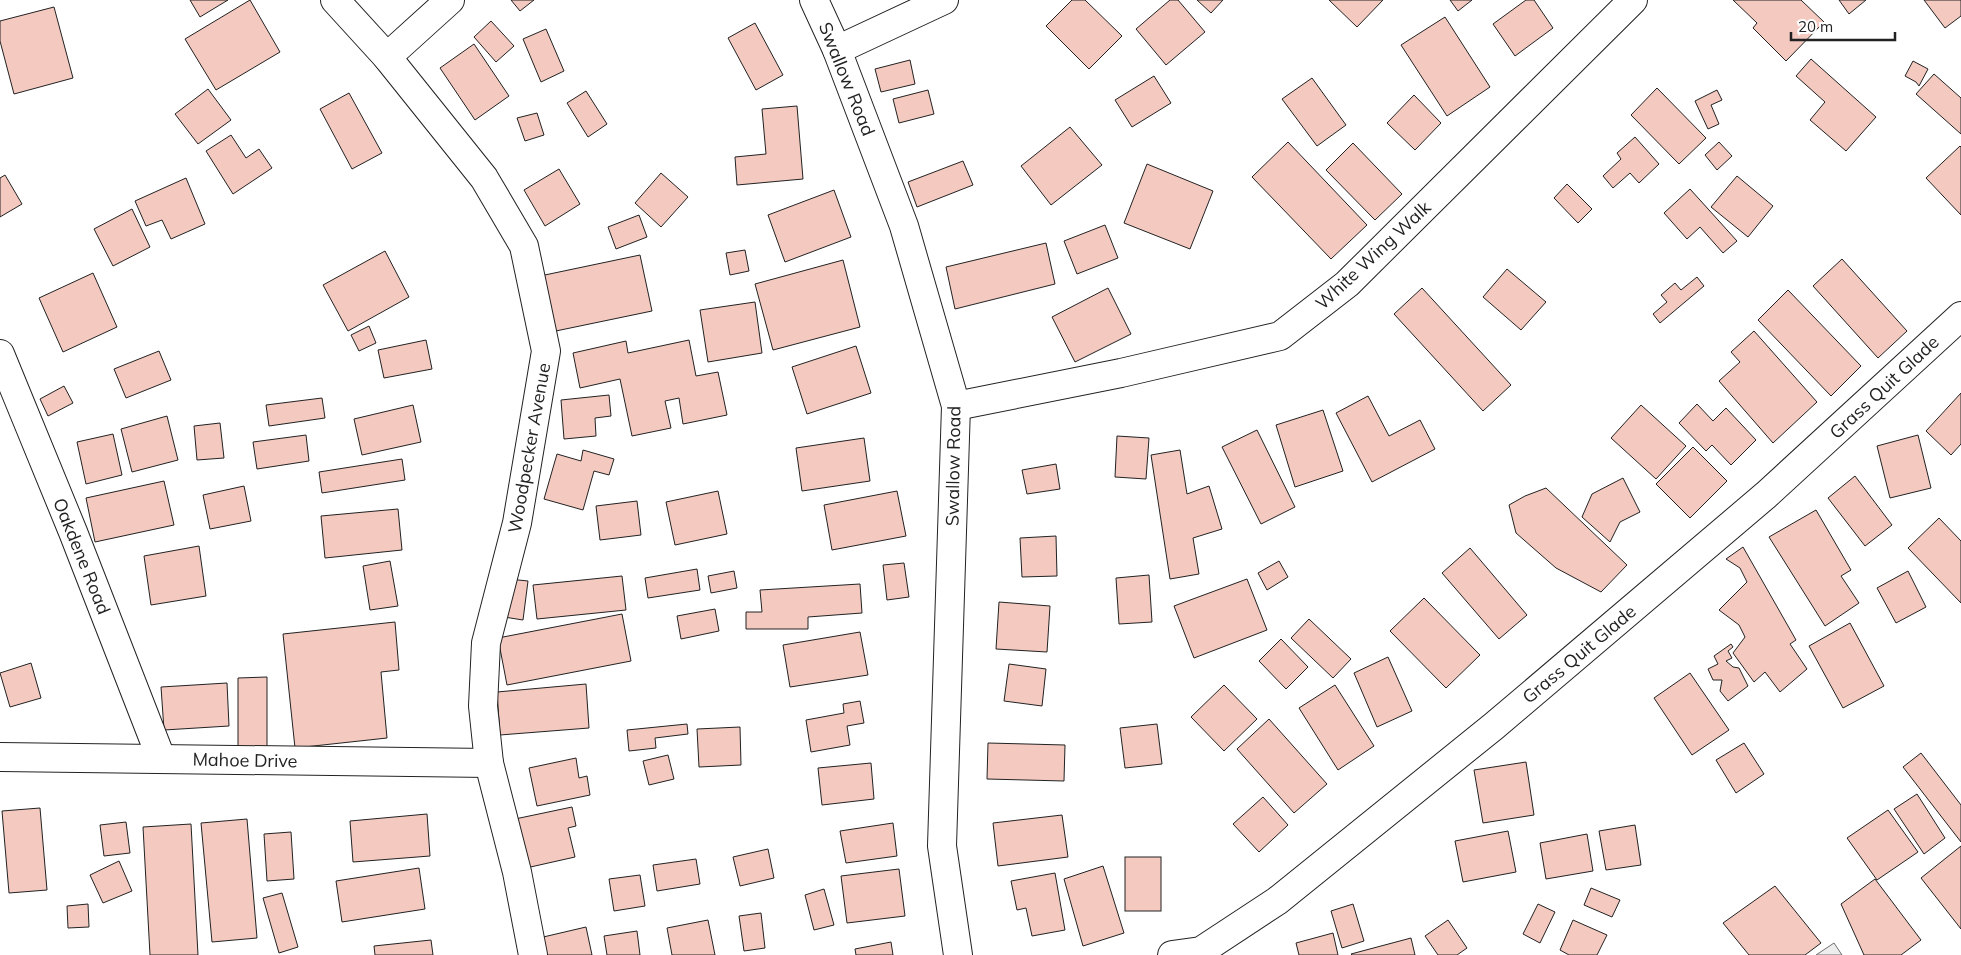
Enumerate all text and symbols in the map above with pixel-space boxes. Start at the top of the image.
scale bar [1791,10,1895,42]
text: 20 m [1798,17,1833,36]
street label: Swallow Road [814,19,880,139]
street label: White Wing Walk [1311,195,1436,314]
street label: Grass Quit Glade [1824,330,1944,444]
street label: Woodpecker Avenue [503,361,555,535]
street label: Swallow Road [940,406,966,526]
street label: Oakdene Road [48,494,116,618]
street label: Grass Quit Glade [1517,600,1641,708]
street label: Mahoe Drive [192,748,298,772]

